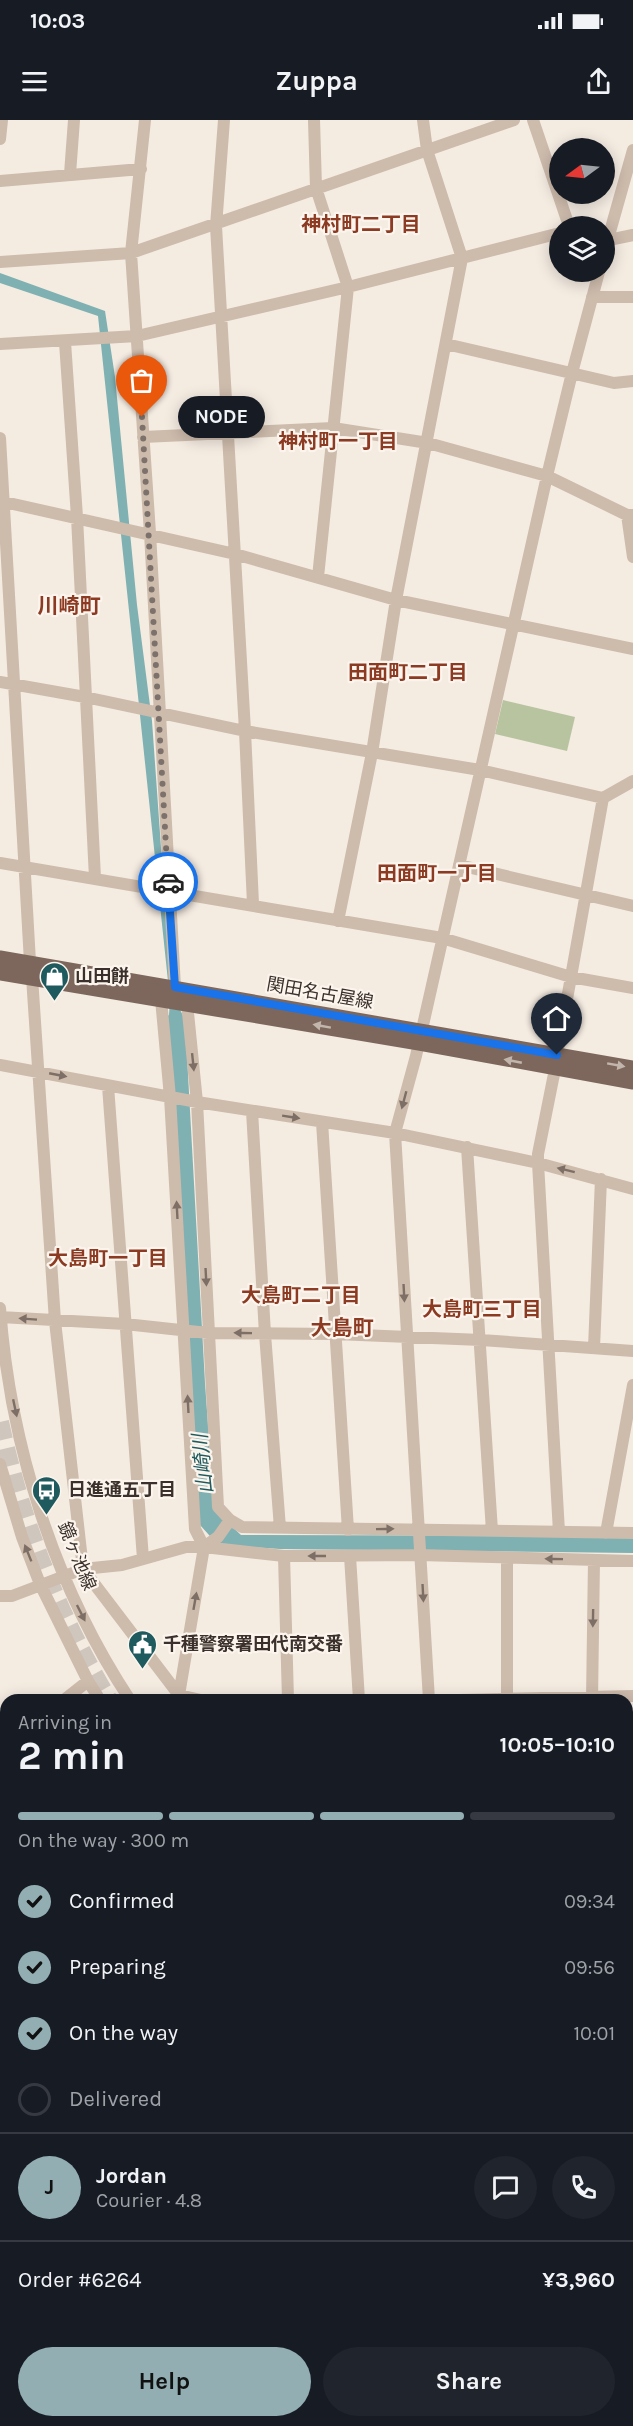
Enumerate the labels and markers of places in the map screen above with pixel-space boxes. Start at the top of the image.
pin [116,355,167,417]
callout: NODE [178,396,265,438]
shop icon: 山田餅 [38,960,70,1002]
place label: 山田餅 [75,965,129,987]
pin [531,993,582,1055]
bus stop icon: 日進通五丁目 [31,1474,63,1516]
place label: 日進通五丁目 [68,1479,176,1501]
public building icon: 千種警察署田代南交番 [126,1628,158,1670]
place label: 千種警察署田代南交番 [163,1633,343,1655]

